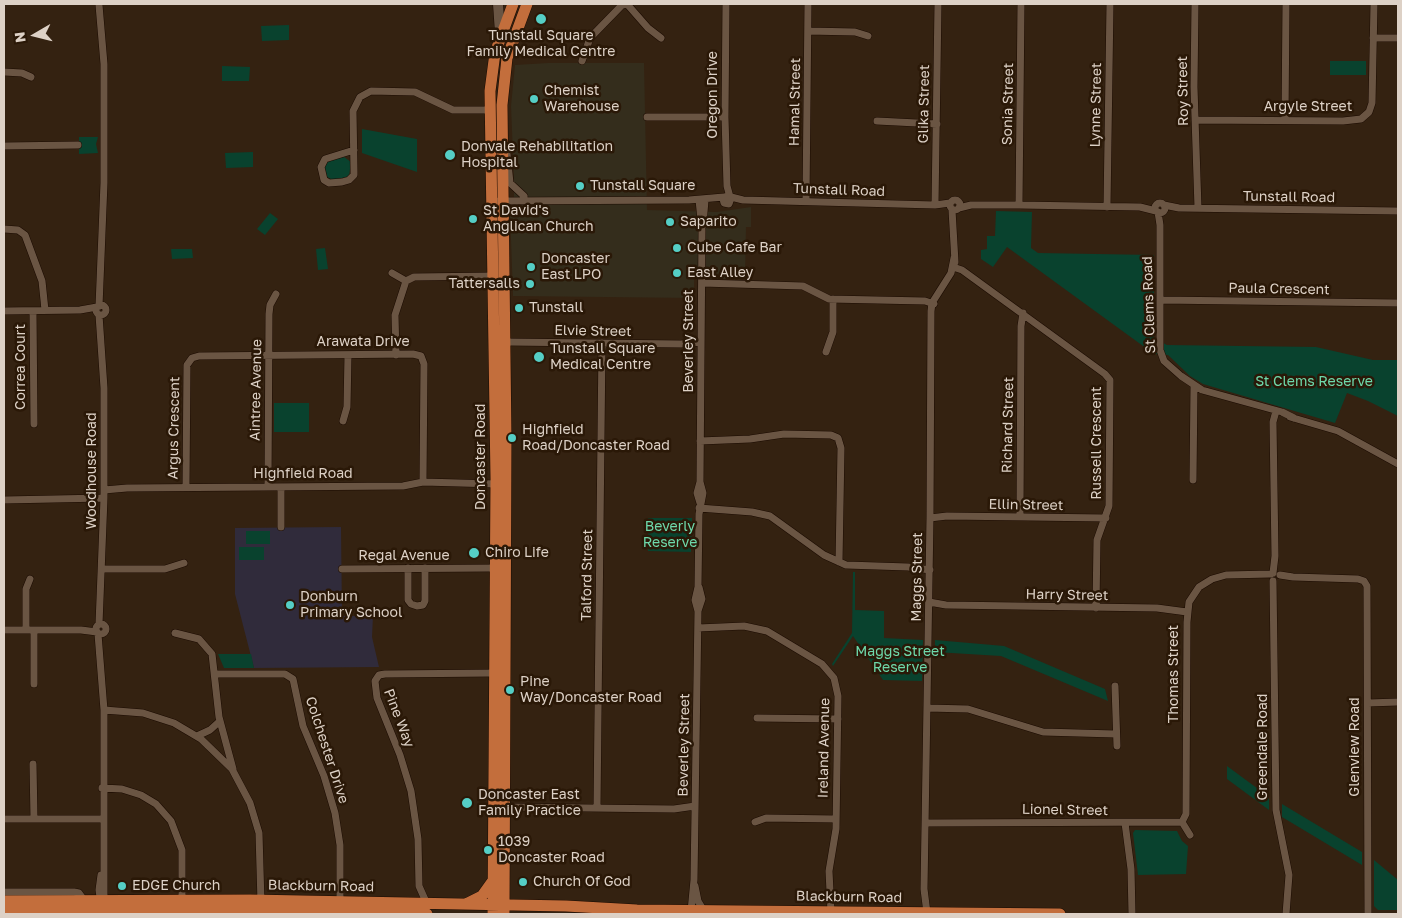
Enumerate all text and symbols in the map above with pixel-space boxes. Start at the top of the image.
north arrow [10,10,60,60]
marker: Tunstall Square Family Medical Centre [534,12,548,26]
place label: Tunstall Square Family Medical Centre [467,28,615,60]
text: N [10,31,29,44]
street label: Oregon Drive [705,51,721,139]
street label: Roy Street [1174,56,1192,126]
street label: Hamal Street [786,58,804,146]
street label: Lynne Street [1087,62,1105,148]
street label: Sonia Street [999,63,1017,145]
street label: Glika Street [915,64,933,144]
place label: Chemist Warehouse [544,83,619,115]
marker: Chemist Warehouse [528,93,540,105]
street label: Argyle Street [1264,99,1352,115]
place label: Donvale Rehabilitation Hospital [461,139,613,172]
marker: Donvale Rehabilitation Hospital [443,148,457,162]
place label: Tunstall Square [590,178,695,194]
marker: Tunstall Square [574,180,586,192]
street label: Tunstall Road [793,180,885,200]
street label: Tunstall Road [1243,188,1335,206]
place label: St David's Anglican Church [483,203,594,236]
marker: St David's Anglican Church [467,213,479,225]
place label: Saparito [680,214,737,230]
marker: Saparito [664,216,676,228]
place label: Cube Cafe Bar [687,240,782,256]
marker: Cube Cafe Bar [671,242,683,254]
place label: Doncaster East LPO [541,251,610,284]
street label: St Clems Road [1139,256,1159,354]
marker: Doncaster East LPO [525,261,537,273]
place label: East Alley [687,265,753,281]
marker: East Alley [671,267,683,279]
place label: Tattersalls [448,276,520,292]
marker: Tattersalls [524,278,536,290]
street label: Paula Crescent [1228,280,1330,298]
street label: Beverley Street [681,289,697,393]
place label: Tunstall [529,300,583,316]
marker: Tunstall [513,302,525,314]
street label: Elvie Street [554,322,632,340]
street label: Correa Court [13,324,29,410]
street label: Arawata Drive [316,334,410,350]
street label: Aintree Avenue [247,339,265,441]
place label: Tunstall Square Medical Centre [550,341,655,374]
marker: Tunstall Square Medical Centre [532,350,546,364]
park label: St Clems Reserve [1255,374,1373,390]
street label: Argus Crescent [165,376,183,480]
street label: Richard Street [999,377,1017,473]
street label: Russell Crescent [1089,386,1105,500]
street label: Doncaster Road [473,404,489,510]
street label: Woodhouse Road [84,412,100,530]
place label: Highfield Road/Doncaster Road [522,422,670,454]
marker: Highfield Road/Doncaster Road [506,432,518,444]
street label: Highfield Road [253,466,353,482]
street label: Ellin Street [988,496,1064,514]
park label: Beverly Reserve [643,519,697,552]
street label: Talford Street [578,529,596,621]
street label: Maggs Street [908,532,926,622]
place label: Chiro Life [485,545,549,561]
marker: Chiro Life [467,546,481,560]
street label: Regal Avenue [358,548,450,564]
street label: Harry Street [1026,586,1108,604]
place label: Donburn Primary School [300,589,402,622]
marker: Donburn Primary School [284,599,296,611]
street label: Thomas Street [1166,625,1182,723]
park label: Maggs Street Reserve [855,644,945,676]
place label: Pine Way/Doncaster Road [520,674,662,706]
marker: Pine Way/Doncaster Road [504,684,516,696]
street label: Pine Way [380,686,418,750]
street label: Beverley Street [675,693,693,797]
street label: Colchester Drive [302,694,352,806]
street label: Greendale Road [1255,694,1271,800]
street label: Glenview Road [1347,697,1363,797]
street label: Ireland Avenue [815,698,833,798]
place label: Doncaster East Family Practice [478,787,581,820]
marker: Doncaster East Family Practice [460,796,474,810]
street label: Lionel Street [1022,801,1108,819]
place label: 1039 Doncaster Road [498,834,605,866]
marker: 1039 Doncaster Road [482,844,494,856]
place label: Church Of God [533,874,631,890]
marker: Church Of God [517,876,529,888]
street label: Blackburn Road [268,877,374,895]
place label: EDGE Church [132,878,220,894]
marker: EDGE Church [116,880,128,892]
street label: Blackburn Road [796,888,902,906]

